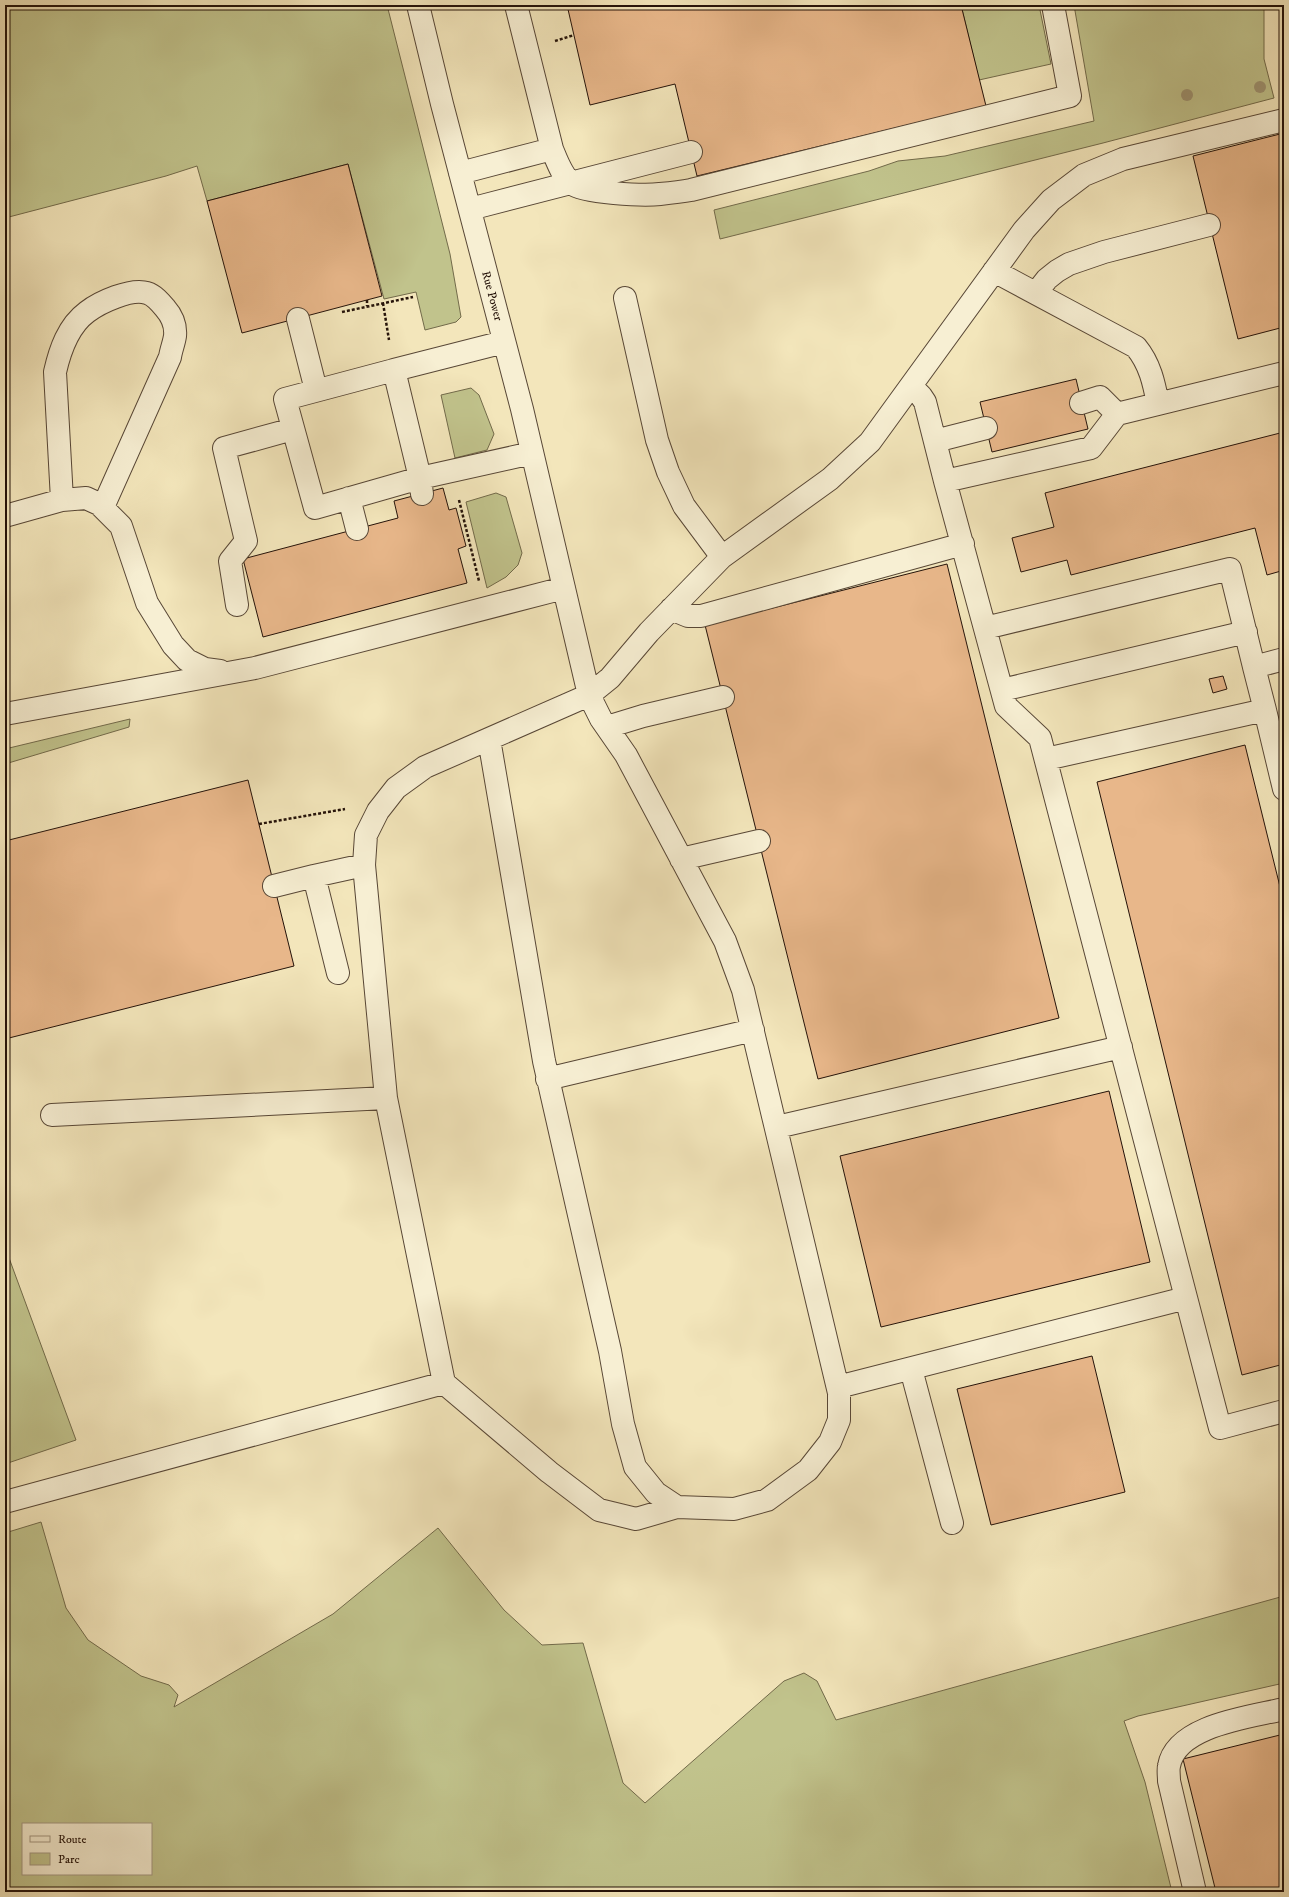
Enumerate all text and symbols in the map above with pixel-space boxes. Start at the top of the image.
street label: Rue Power [478,269,506,323]
legend [22,1823,152,1875]
text: Route [58,1832,86,1847]
text: Parc [58,1852,80,1867]

